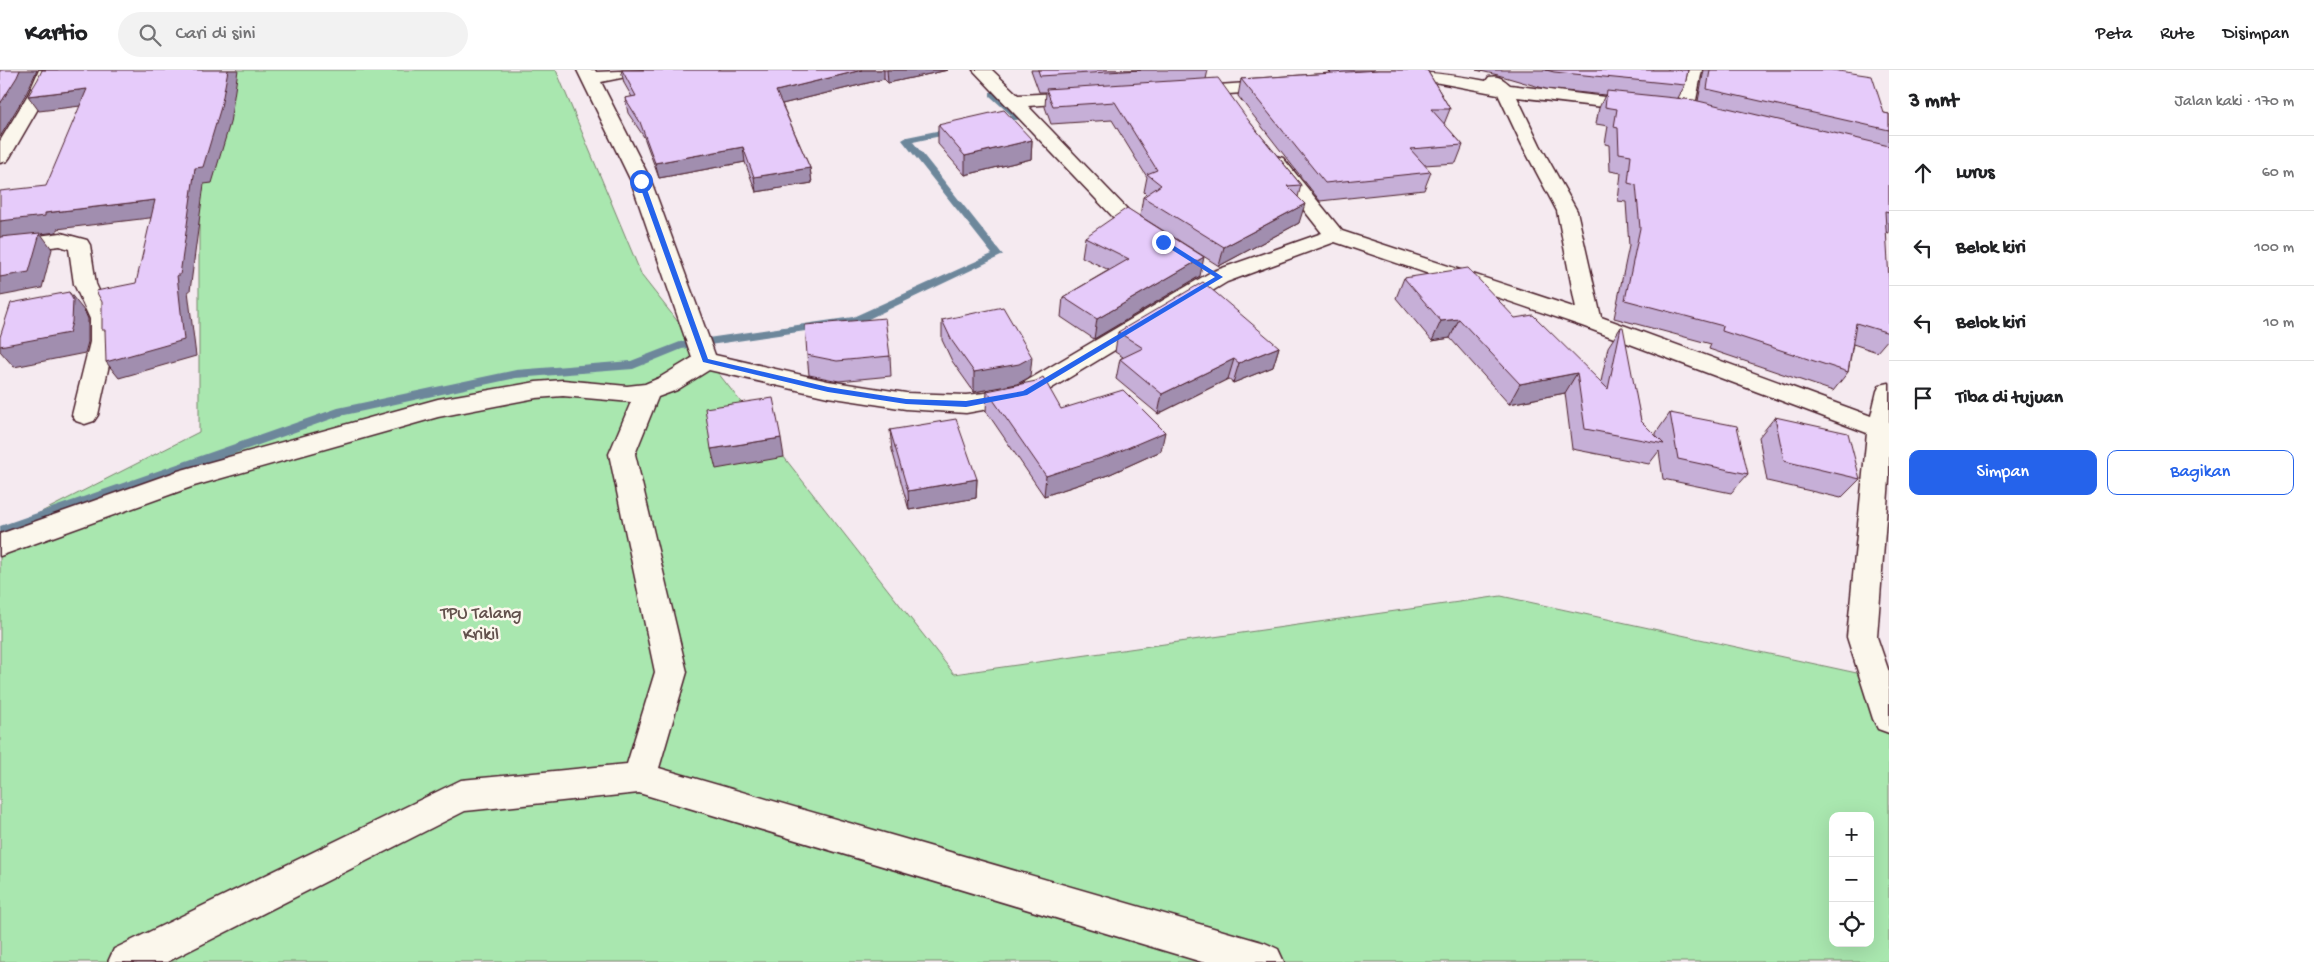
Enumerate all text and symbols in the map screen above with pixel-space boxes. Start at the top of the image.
search box [118,12,468,57]
text: Kartio [25,20,88,49]
icon: search [136,21,164,49]
text: Cari di sini [176,23,256,46]
text: Peta [2096,24,2132,45]
text: Rute [2160,24,2195,45]
text: Disimpan [2223,24,2289,45]
text: 3 mnt [1909,90,1958,115]
text: Jalan kaki · 170 m [2175,93,2294,112]
icon: ahead [1909,159,1937,187]
text: Lurus [1956,162,1995,185]
text: 60 m [2262,164,2294,183]
route start [630,170,653,193]
route end [1152,231,1175,254]
icon: left [1909,234,1937,262]
text: Belok kiri [1956,237,2026,260]
text: 100 m [2254,239,2294,258]
icon: left [1909,309,1937,337]
text: Belok kiri [1956,312,2026,335]
text: 10 m [2263,314,2294,333]
icon: arrive [1909,384,1937,412]
text: Tiba di tujuan [1956,387,2063,410]
button: Simpan [1909,450,2097,495]
button: Bagikan [2107,450,2294,495]
park label: TPU Talang Krikil [439,604,522,646]
map controls [1829,812,1874,947]
button: + [1829,812,1874,857]
button: − [1829,857,1874,902]
button: locate [1829,902,1874,947]

